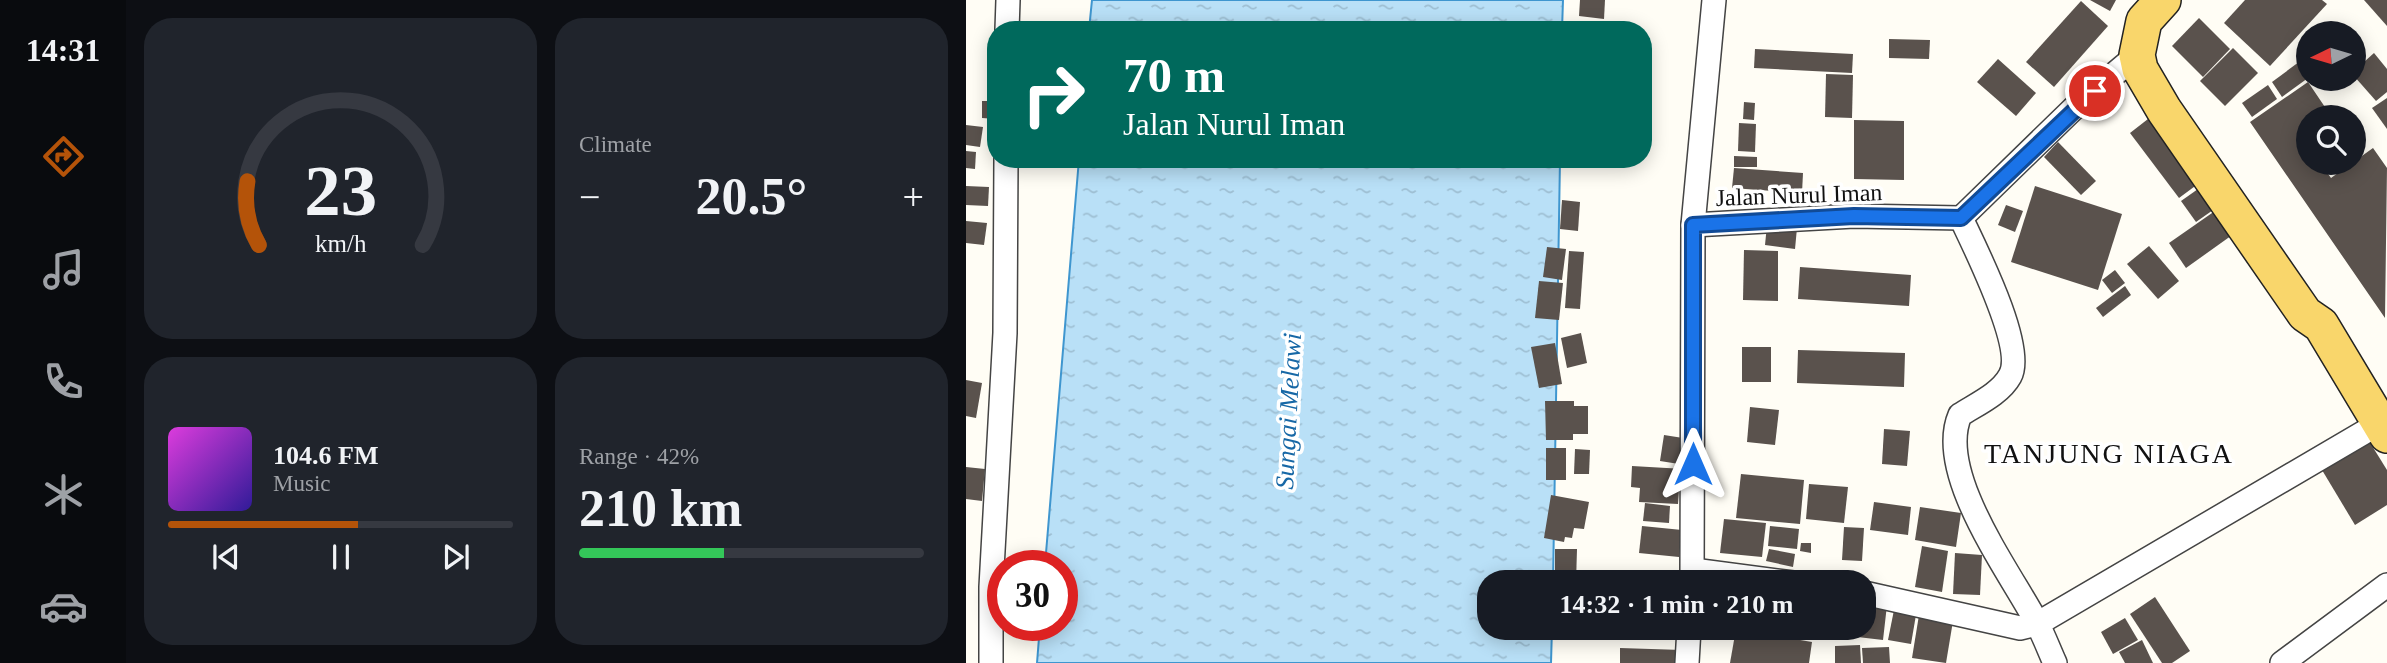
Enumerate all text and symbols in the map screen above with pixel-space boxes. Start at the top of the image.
north arrow [2296,21,2366,91]
map controls [2296,21,2366,175]
text: 14:31 [26,32,100,68]
text: 70 m [1123,48,1225,103]
icon: right [1008,49,1099,140]
pin [2065,61,2125,121]
icon: arrive [2076,72,2114,110]
button: search [2296,105,2366,175]
text: Jalan Nurul Iman [1123,106,1345,142]
icon: directions [39,132,88,181]
text: Climate [579,132,652,157]
text: 23 [304,150,377,231]
text: 20.5° [696,168,807,225]
text: − [579,176,600,218]
text: + [903,176,924,218]
street label: Jalan Nurul Iman [1715,179,1883,211]
text: km/h [315,229,367,256]
icon: music [39,245,88,294]
water label: Sungai Melawi [1270,332,1307,490]
icon: phone [39,357,88,406]
position arrow [1656,427,1730,501]
district label: TANJUNG NIAGA [1984,438,2234,469]
text: 104.6 FM [273,441,378,470]
text: Range · 42% [579,444,699,469]
icon: climate [39,470,88,519]
text: Music [273,471,331,496]
text: 210 km [579,480,742,537]
icon: previous [207,538,245,576]
icon: pause [322,538,360,576]
icon: next [437,538,475,576]
speed limit sign: 30 [987,550,1078,641]
icon: car [39,582,88,631]
text: 14:32 · 1 min · 210 m [1560,590,1794,619]

